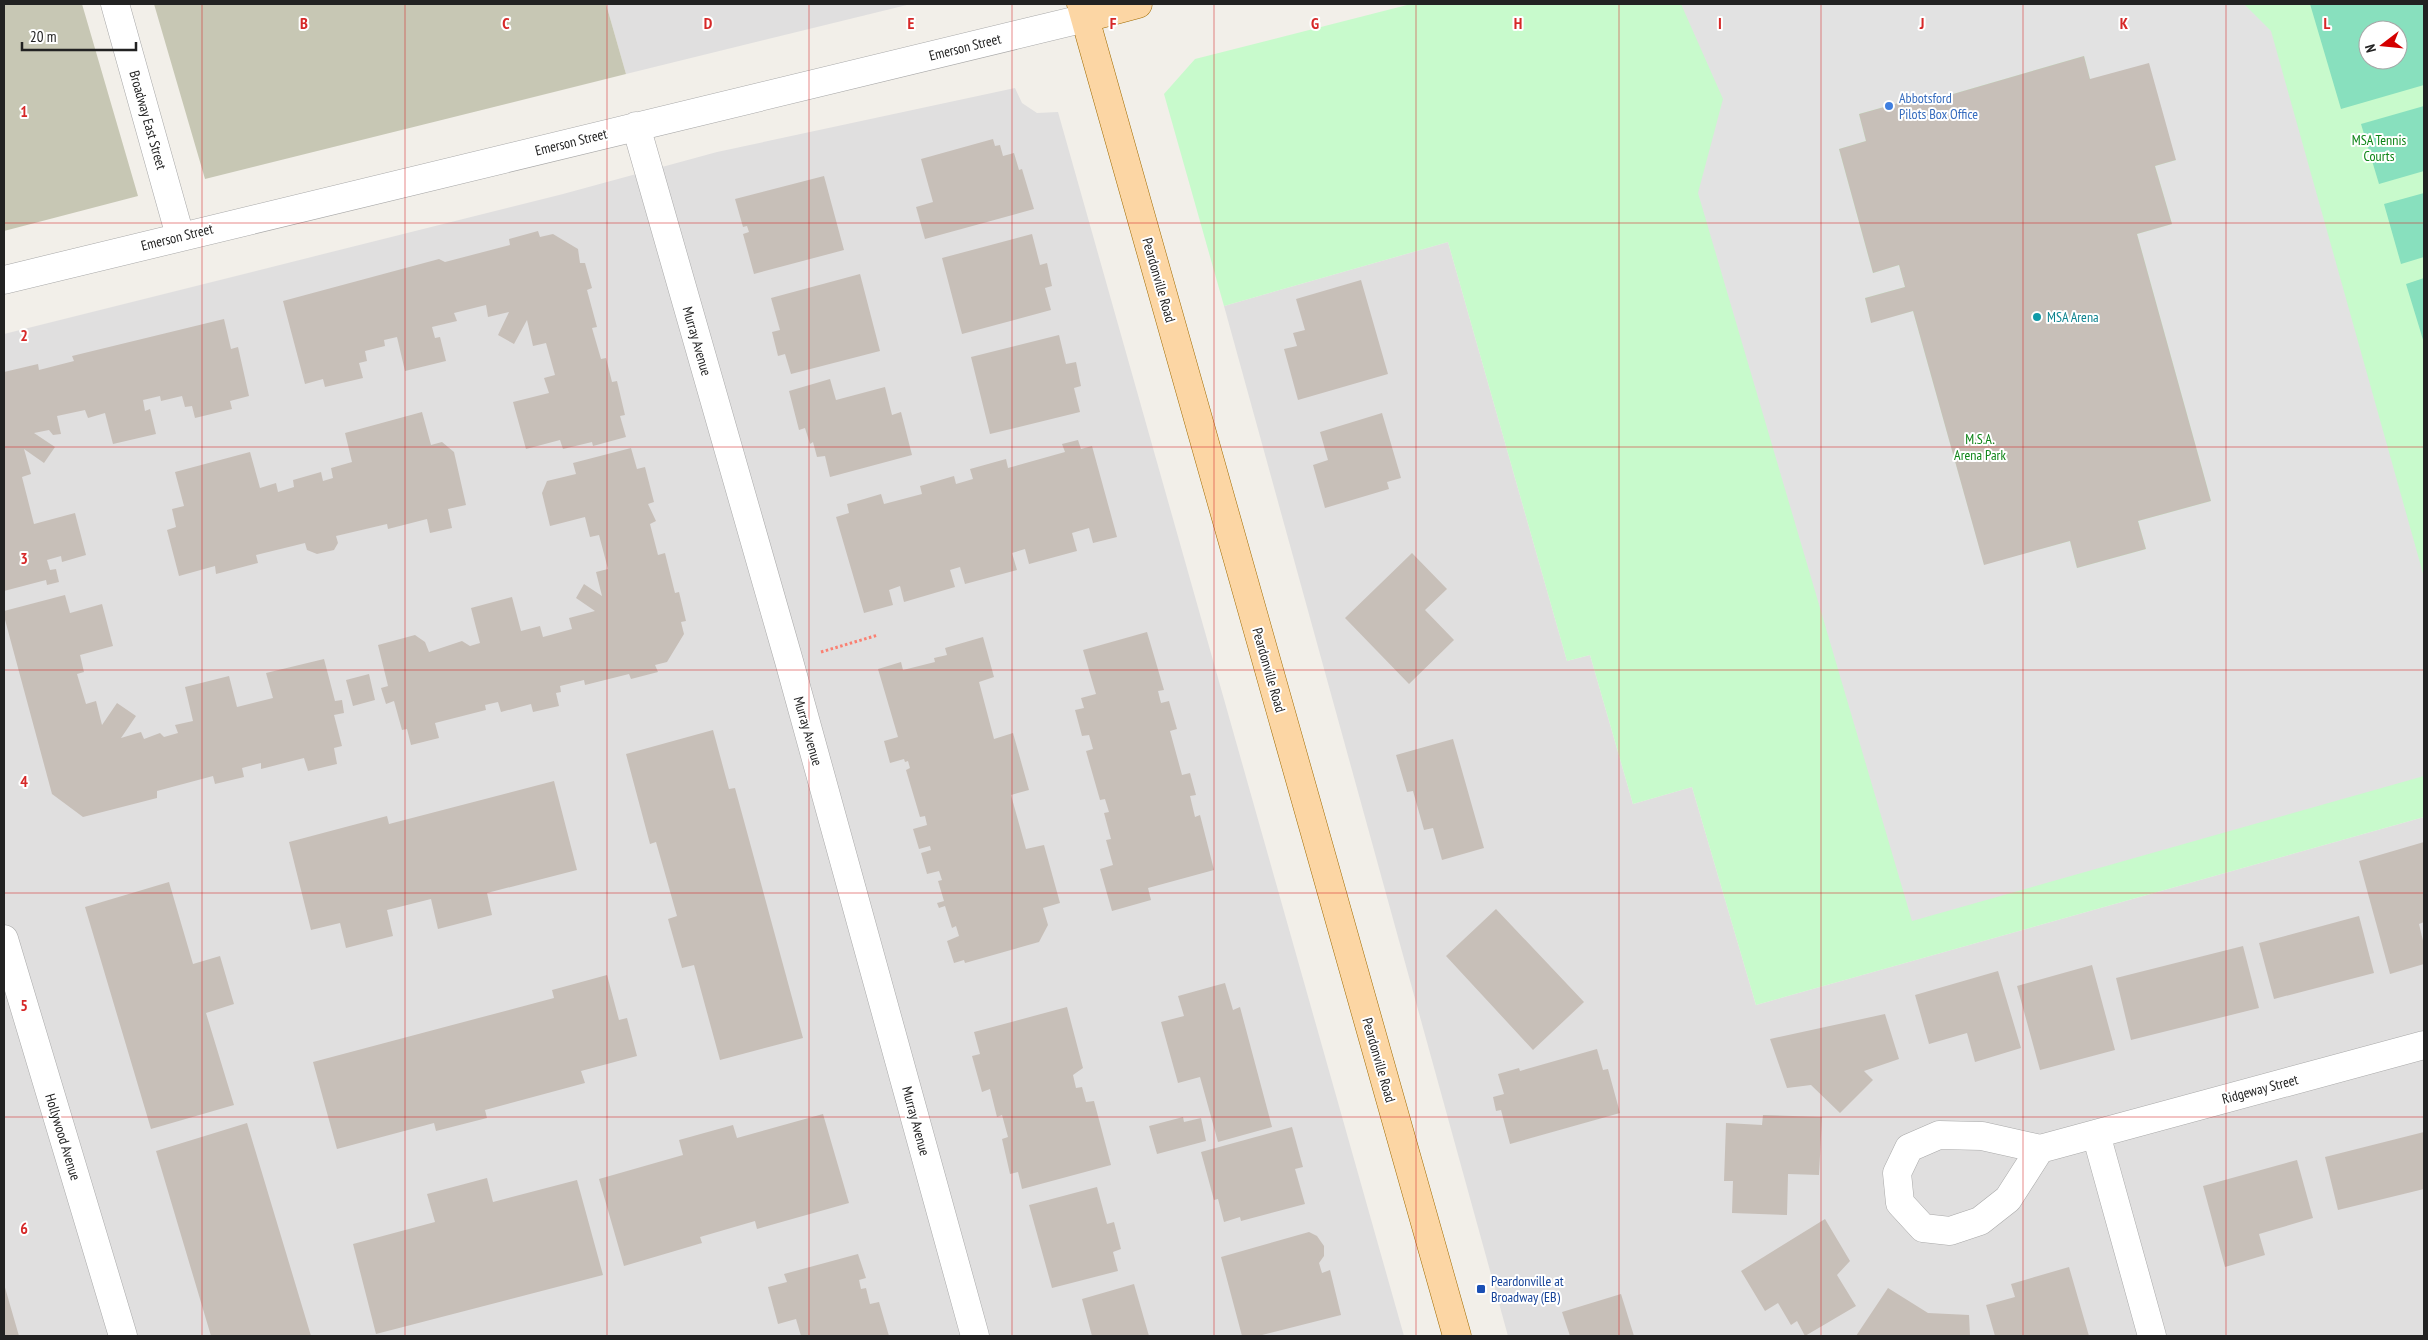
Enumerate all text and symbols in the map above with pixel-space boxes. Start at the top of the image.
text: B [300,13,308,33]
text: C [502,13,510,33]
text: D [704,13,713,33]
text: E [908,13,915,33]
text: F [1110,13,1117,33]
text: G [1311,13,1319,33]
text: H [1514,13,1522,33]
text: I [1718,13,1722,33]
text: J [1919,13,1924,33]
text: K [2120,13,2129,33]
text: L [2324,13,2331,33]
scale bar [22,20,136,52]
north arrow [2358,20,2408,70]
text: 20 m [30,27,56,46]
street label: Emerson Street [927,29,1003,65]
text: N [2361,42,2380,55]
street label: Broadway East Street [125,69,171,172]
place label: Abbotsford Pilots Box Office [1899,89,1978,123]
marker: Abbotsford Pilots Box Office [1883,100,1895,112]
text: 1 [20,101,28,121]
street label: Emerson Street [533,124,609,160]
park label: MSA Tennis Courts [2352,131,2406,165]
street label: Emerson Street [139,219,215,255]
street label: Peardonville Road [1138,236,1180,324]
street label: Murray Avenue [679,304,716,378]
place label: MSA Arena [2047,308,2099,326]
marker: MSA Arena [2031,311,2043,323]
text: 2 [20,325,28,345]
park label: M.S.A. Arena Park [1954,430,2006,464]
text: 3 [20,548,28,568]
street label: Peardonville Road [1248,626,1290,714]
street label: Murray Avenue [790,694,827,768]
text: 4 [20,771,28,791]
text: 5 [20,995,28,1015]
street label: Peardonville Road [1358,1016,1400,1104]
street label: Ridgeway Street [2220,1070,2300,1108]
street label: Murray Avenue [898,1084,934,1158]
street label: Hollywood Avenue [41,1091,85,1183]
text: 6 [20,1218,28,1238]
place label: Peardonville at Broadway (EB) [1491,1272,1564,1306]
marker: Peardonville at Broadway (EB) [1475,1283,1487,1295]

